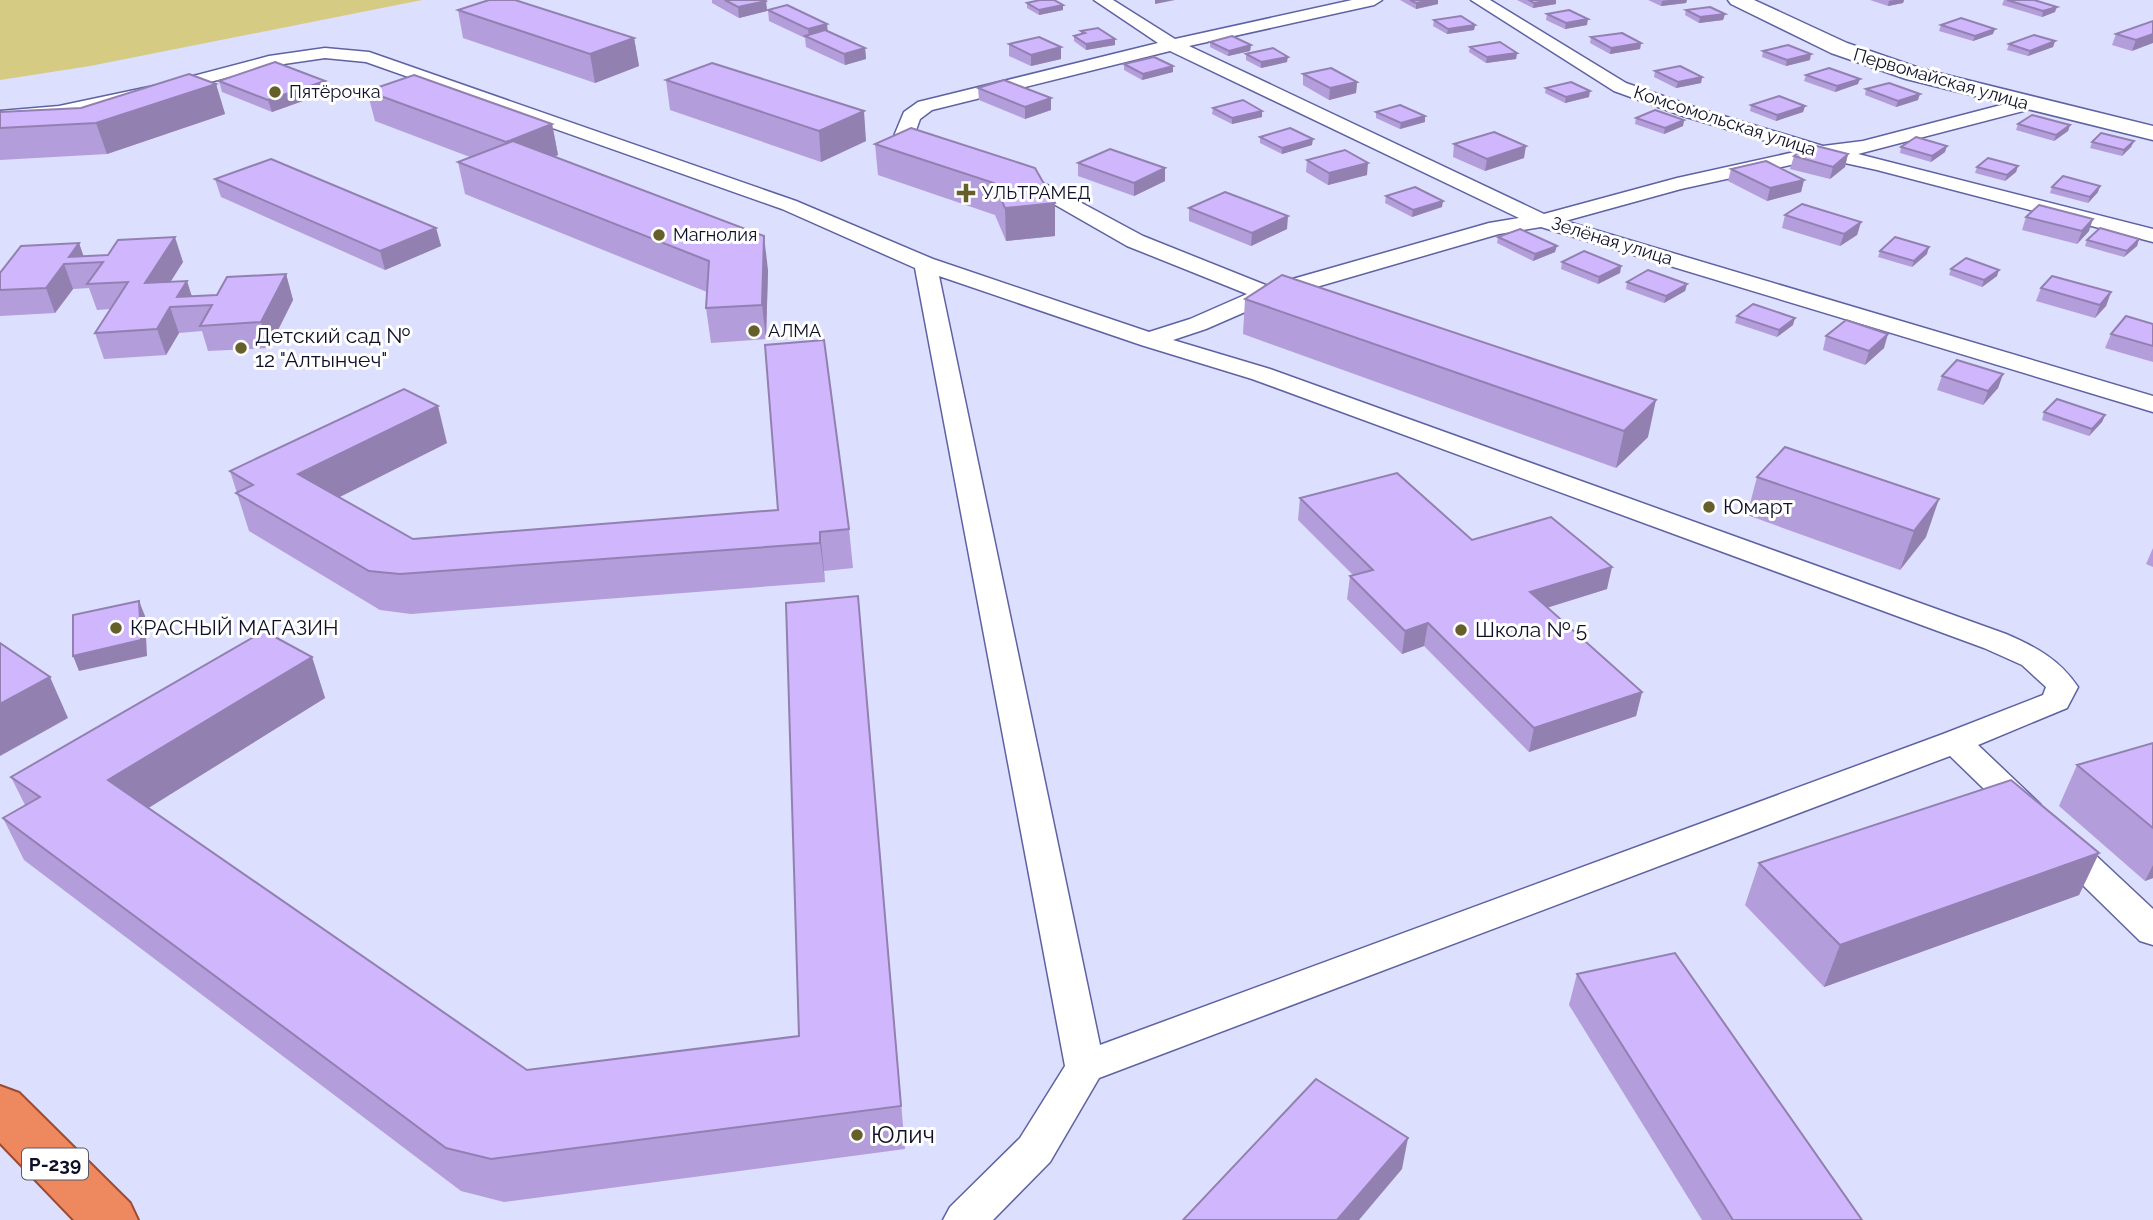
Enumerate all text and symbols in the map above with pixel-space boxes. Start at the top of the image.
street label: Первомайская улица [1851,43,2031,114]
place label: Пятёрочка [289,81,381,102]
street label: Комсомольская улица [1631,81,1819,160]
marker: Пятёрочка [267,84,283,100]
place label: УЛЬТРАМЕД [982,182,1091,203]
marker: УЛЬТРАМЕД [956,183,976,203]
street label: Зелёная улица [1549,212,1675,269]
place label: Магнолия [673,224,757,245]
marker: Магнолия [651,227,667,243]
place label: АЛМА [768,320,821,341]
place label: Детский сад № 12 "Алтынчеч" [255,323,410,372]
marker: АЛМА [746,323,762,339]
marker: Детский сад № 12 "Алтынчеч" [233,340,249,356]
place label: Юмарт [1723,494,1793,519]
marker: Юмарт [1701,499,1717,515]
place label: КРАСНЫЙ МАГАЗИН [130,615,339,640]
place label: Школа № 5 [1475,617,1587,642]
marker: КРАСНЫЙ МАГАЗИН [108,620,124,636]
marker: Школа № 5 [1453,622,1469,638]
place label: Юлич [871,1120,935,1149]
marker: Юлич [849,1127,865,1143]
road number: Р-239 [22,1148,88,1180]

